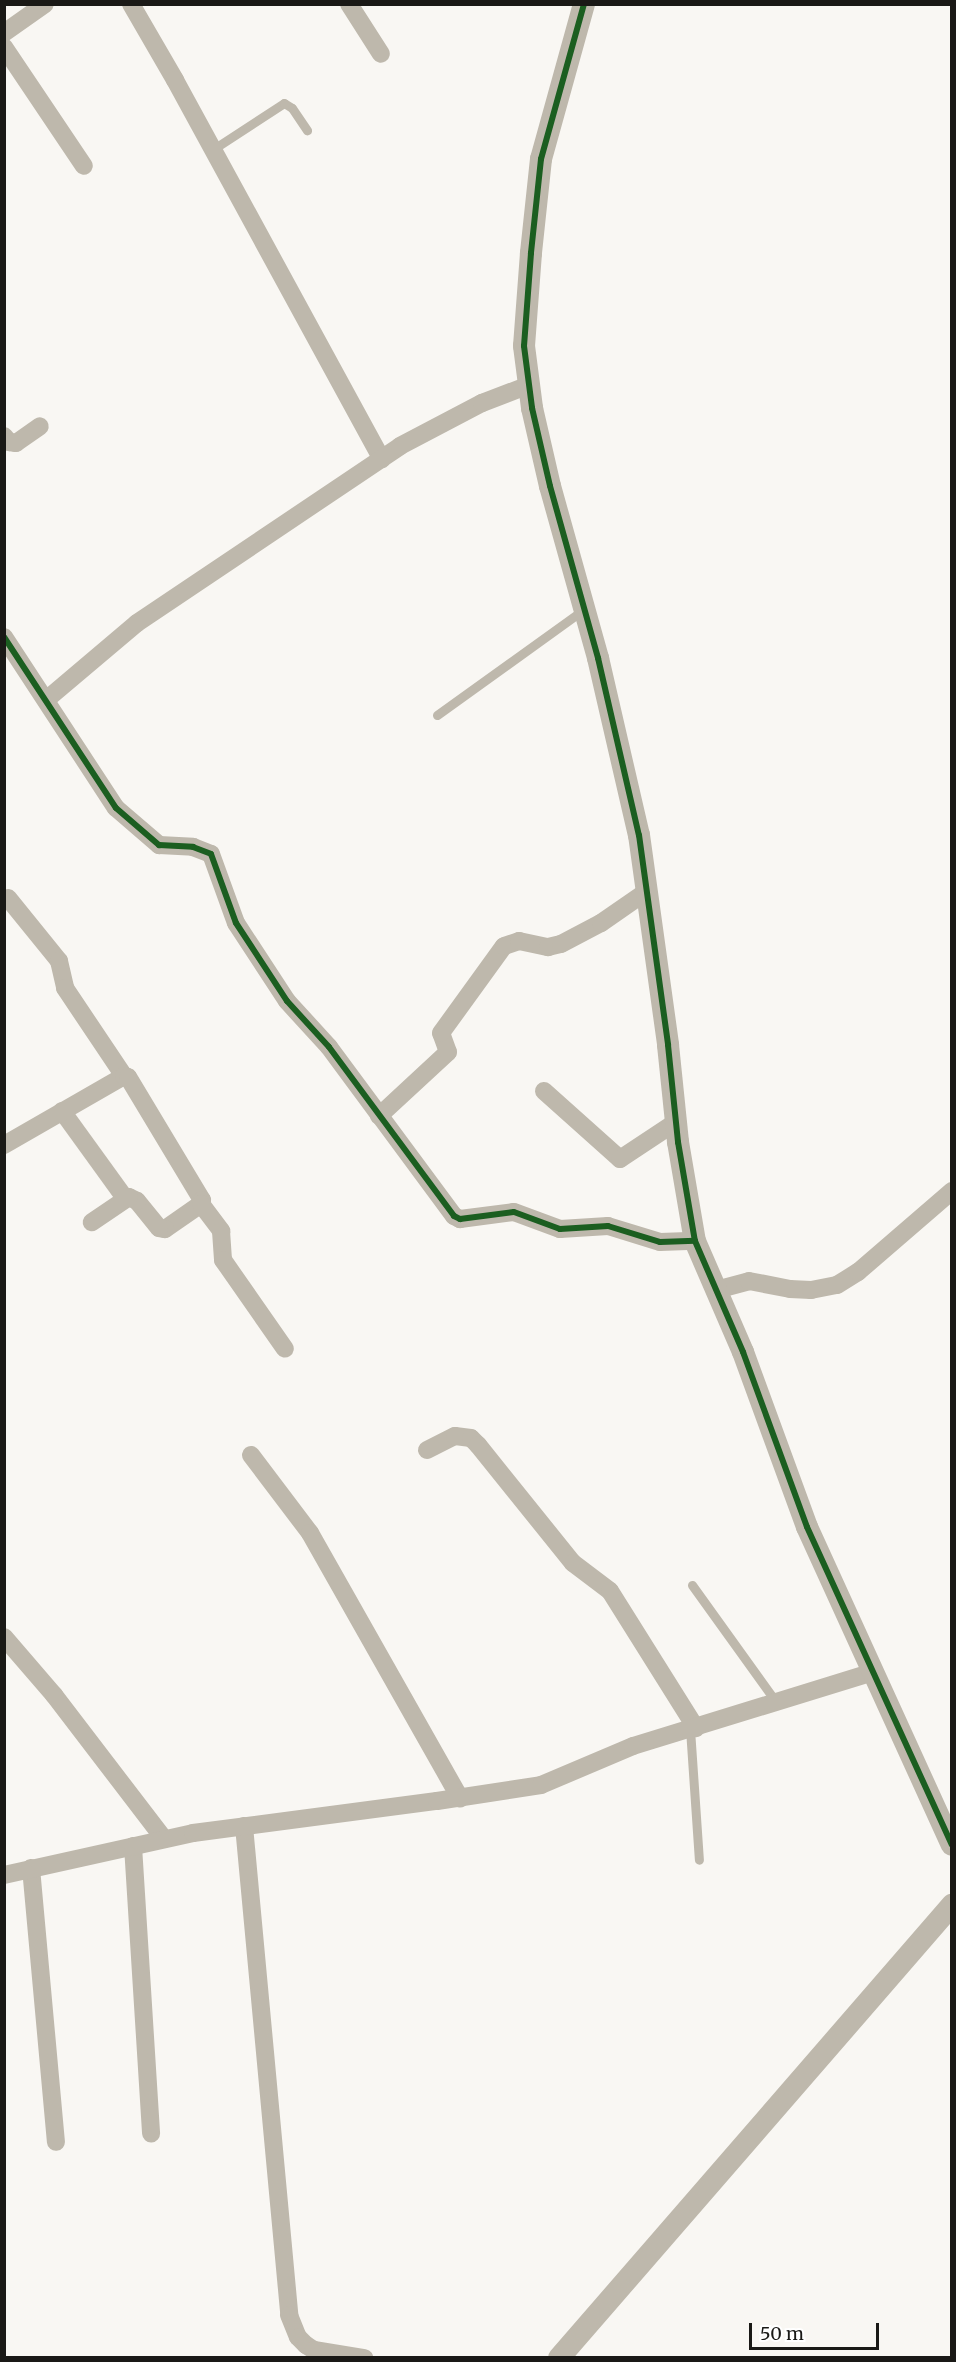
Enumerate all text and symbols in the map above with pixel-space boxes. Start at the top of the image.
scale bar [752,2311,882,2349]
text: 50 m [760,2322,804,2345]

